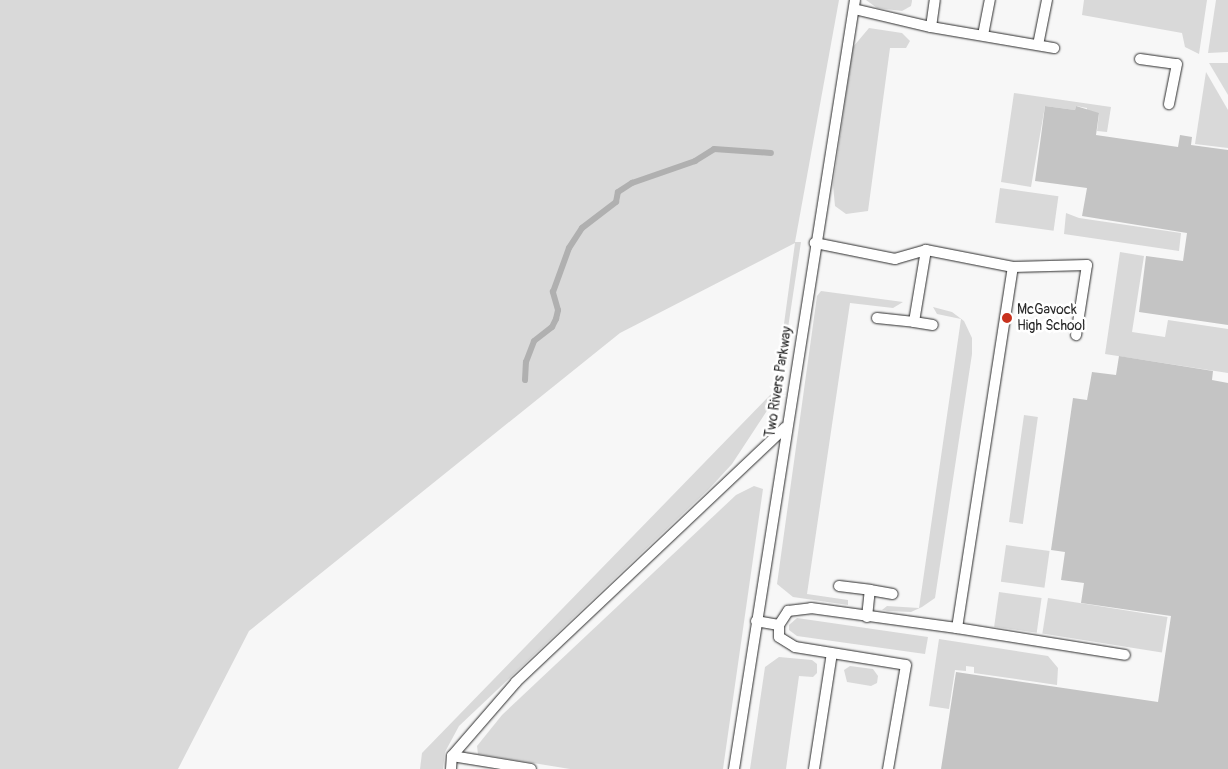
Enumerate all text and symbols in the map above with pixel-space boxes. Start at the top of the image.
place label: McGavock High School [1017,302,1085,334]
marker: McGavock High School [1001,312,1013,324]
street label: Two Rivers Parkway [762,325,796,439]

